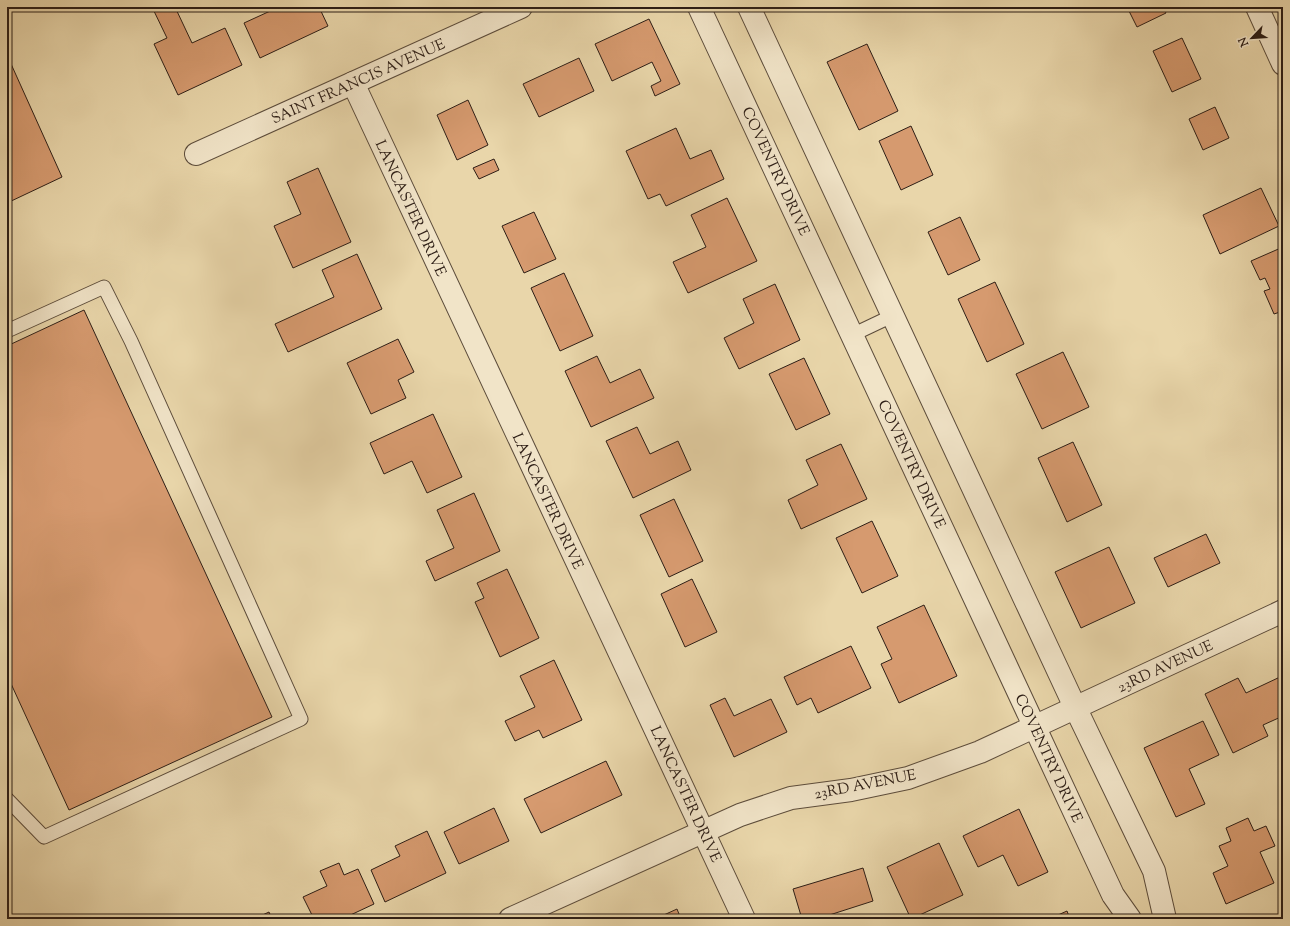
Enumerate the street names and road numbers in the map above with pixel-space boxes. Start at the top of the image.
street label: SAINT FRANCIS AVENUE [268,35,449,130]
street label: COVENTRY DRIVE [736,104,814,239]
street label: LANCASTER DRIVE [369,137,450,280]
street label: COVENTRY DRIVE [872,397,950,532]
street label: LANCASTER DRIVE [506,430,587,573]
street label: 23RD AVENUE [1114,636,1217,699]
street label: COVENTRY DRIVE [1009,691,1087,826]
street label: LANCASTER DRIVE [644,723,725,866]
street label: 23RD AVENUE [813,765,918,806]

